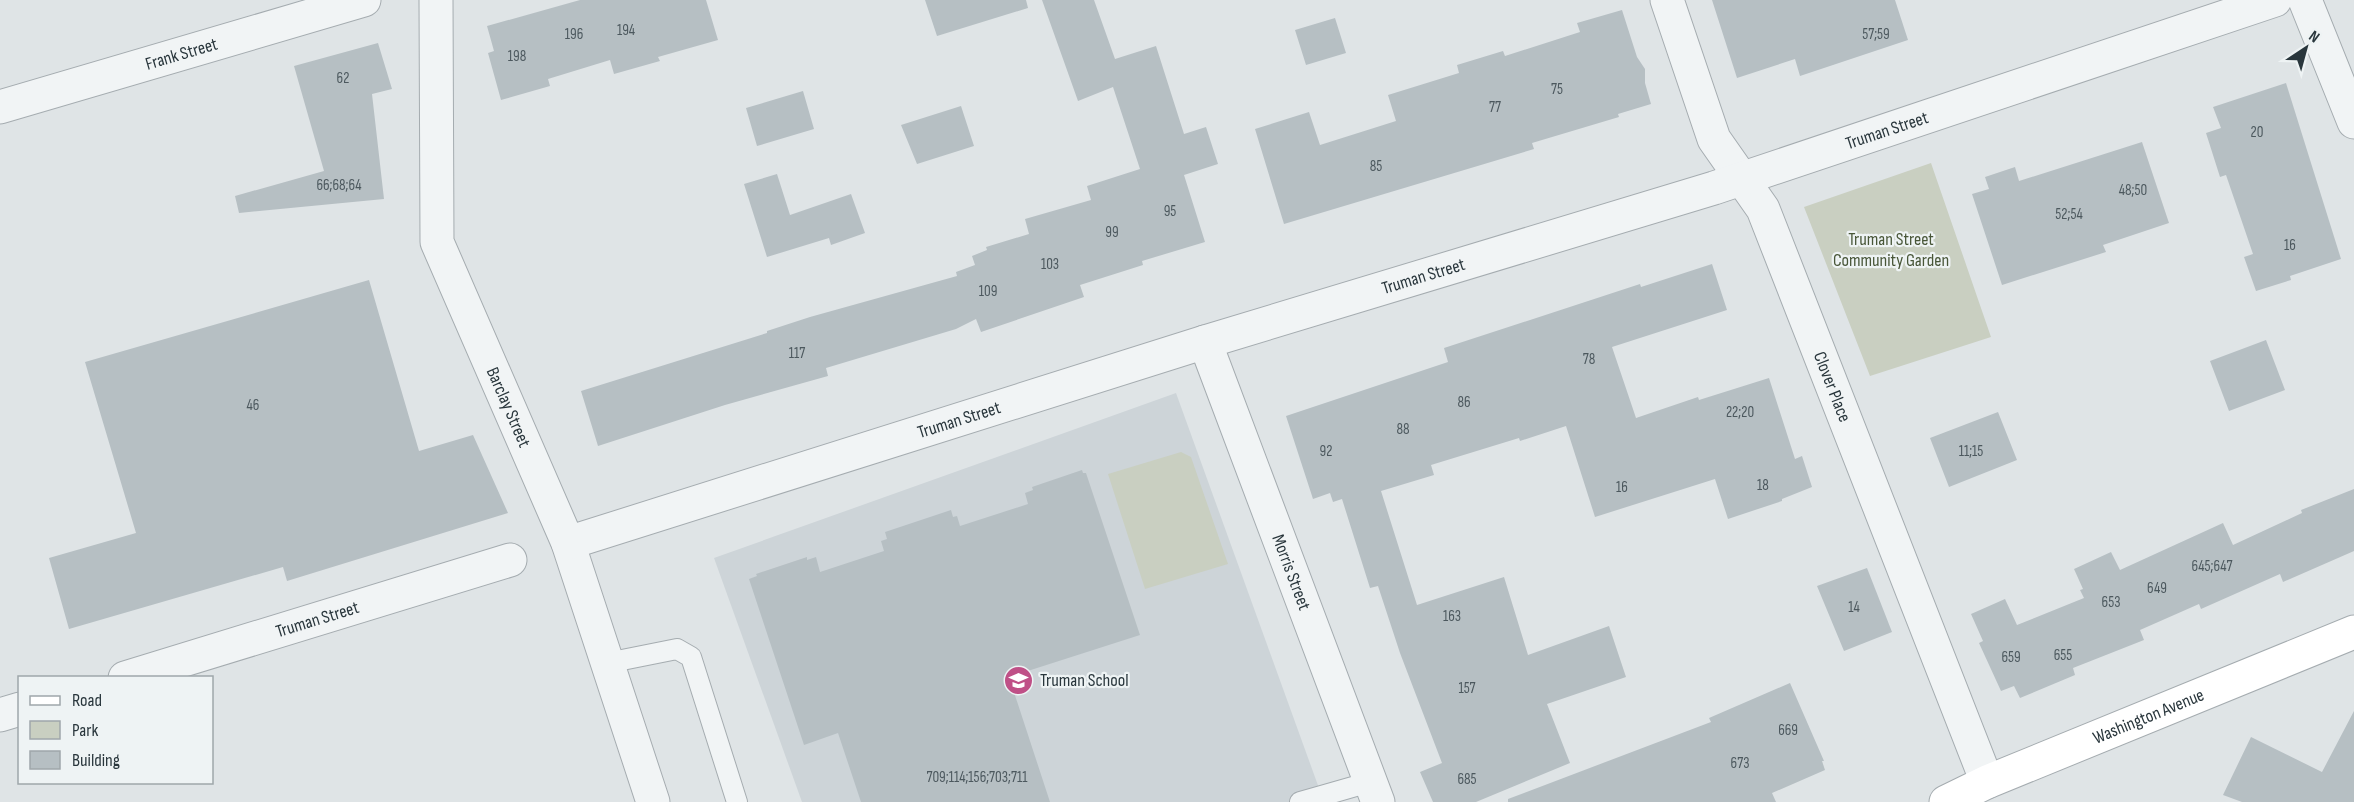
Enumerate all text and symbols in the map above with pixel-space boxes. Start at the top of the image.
north arrow [2276,18,2336,78]
house number: 194 [617,21,635,40]
house number: 196 [565,25,583,44]
house number: 57;59 [1862,25,1890,44]
text: N [2305,27,2323,47]
street label: Frank Street [143,33,220,74]
house number: 198 [508,47,526,66]
house number: 62 [337,69,349,88]
house number: 75 [1551,80,1563,99]
house number: 77 [1489,98,1501,117]
street label: Truman Street [1843,106,1931,154]
house number: 20 [2251,123,2263,142]
house number: 85 [1370,157,1382,176]
house number: 66;68;64 [316,176,362,195]
house number: 48;50 [2119,181,2147,200]
house number: 95 [1164,202,1176,221]
house number: 52;54 [2055,205,2083,224]
house number: 99 [1105,223,1119,242]
park label: Truman Street Community Garden [1833,229,1949,271]
house number: 16 [2284,236,2296,255]
street label: Truman Street [1379,253,1468,298]
house number: 103 [1041,255,1059,274]
house number: 109 [979,282,997,301]
house number: 117 [789,344,805,363]
street label: Clover Place [1809,349,1856,425]
house number: 78 [1583,350,1595,369]
street label: Barclay Street [482,364,536,451]
house number: 86 [1457,393,1471,412]
house number: 46 [247,396,259,415]
street label: Truman Street [915,397,1004,443]
house number: 22;20 [1726,403,1754,422]
house number: 88 [1396,420,1410,439]
house number: 92 [1320,442,1332,461]
house number: 11;15 [1959,442,1983,461]
house number: 18 [1757,476,1769,495]
house number: 16 [1616,478,1628,497]
street label: Morris Street [1268,531,1316,614]
house number: 645;647 [2191,557,2233,576]
house number: 649 [2147,579,2167,598]
house number: 653 [2102,593,2120,612]
street label: Truman Street [273,596,362,642]
house number: 14 [1848,598,1860,617]
house number: 163 [1443,607,1461,626]
house number: 655 [2054,646,2072,665]
house number: 659 [2001,648,2021,667]
school or university icon: Truman School [1003,664,1035,696]
place label: Truman School [1040,670,1129,691]
legend [18,676,213,784]
house number: 157 [1458,679,1476,698]
street label: Washington Avenue [2090,684,2207,748]
text: Road [72,690,102,711]
text: Park [72,720,98,741]
house number: 669 [1778,721,1798,740]
text: Building [72,750,120,771]
house number: 673 [1731,754,1749,773]
house number: 709;114;156;703;711 [926,768,1028,787]
house number: 685 [1457,770,1477,789]

